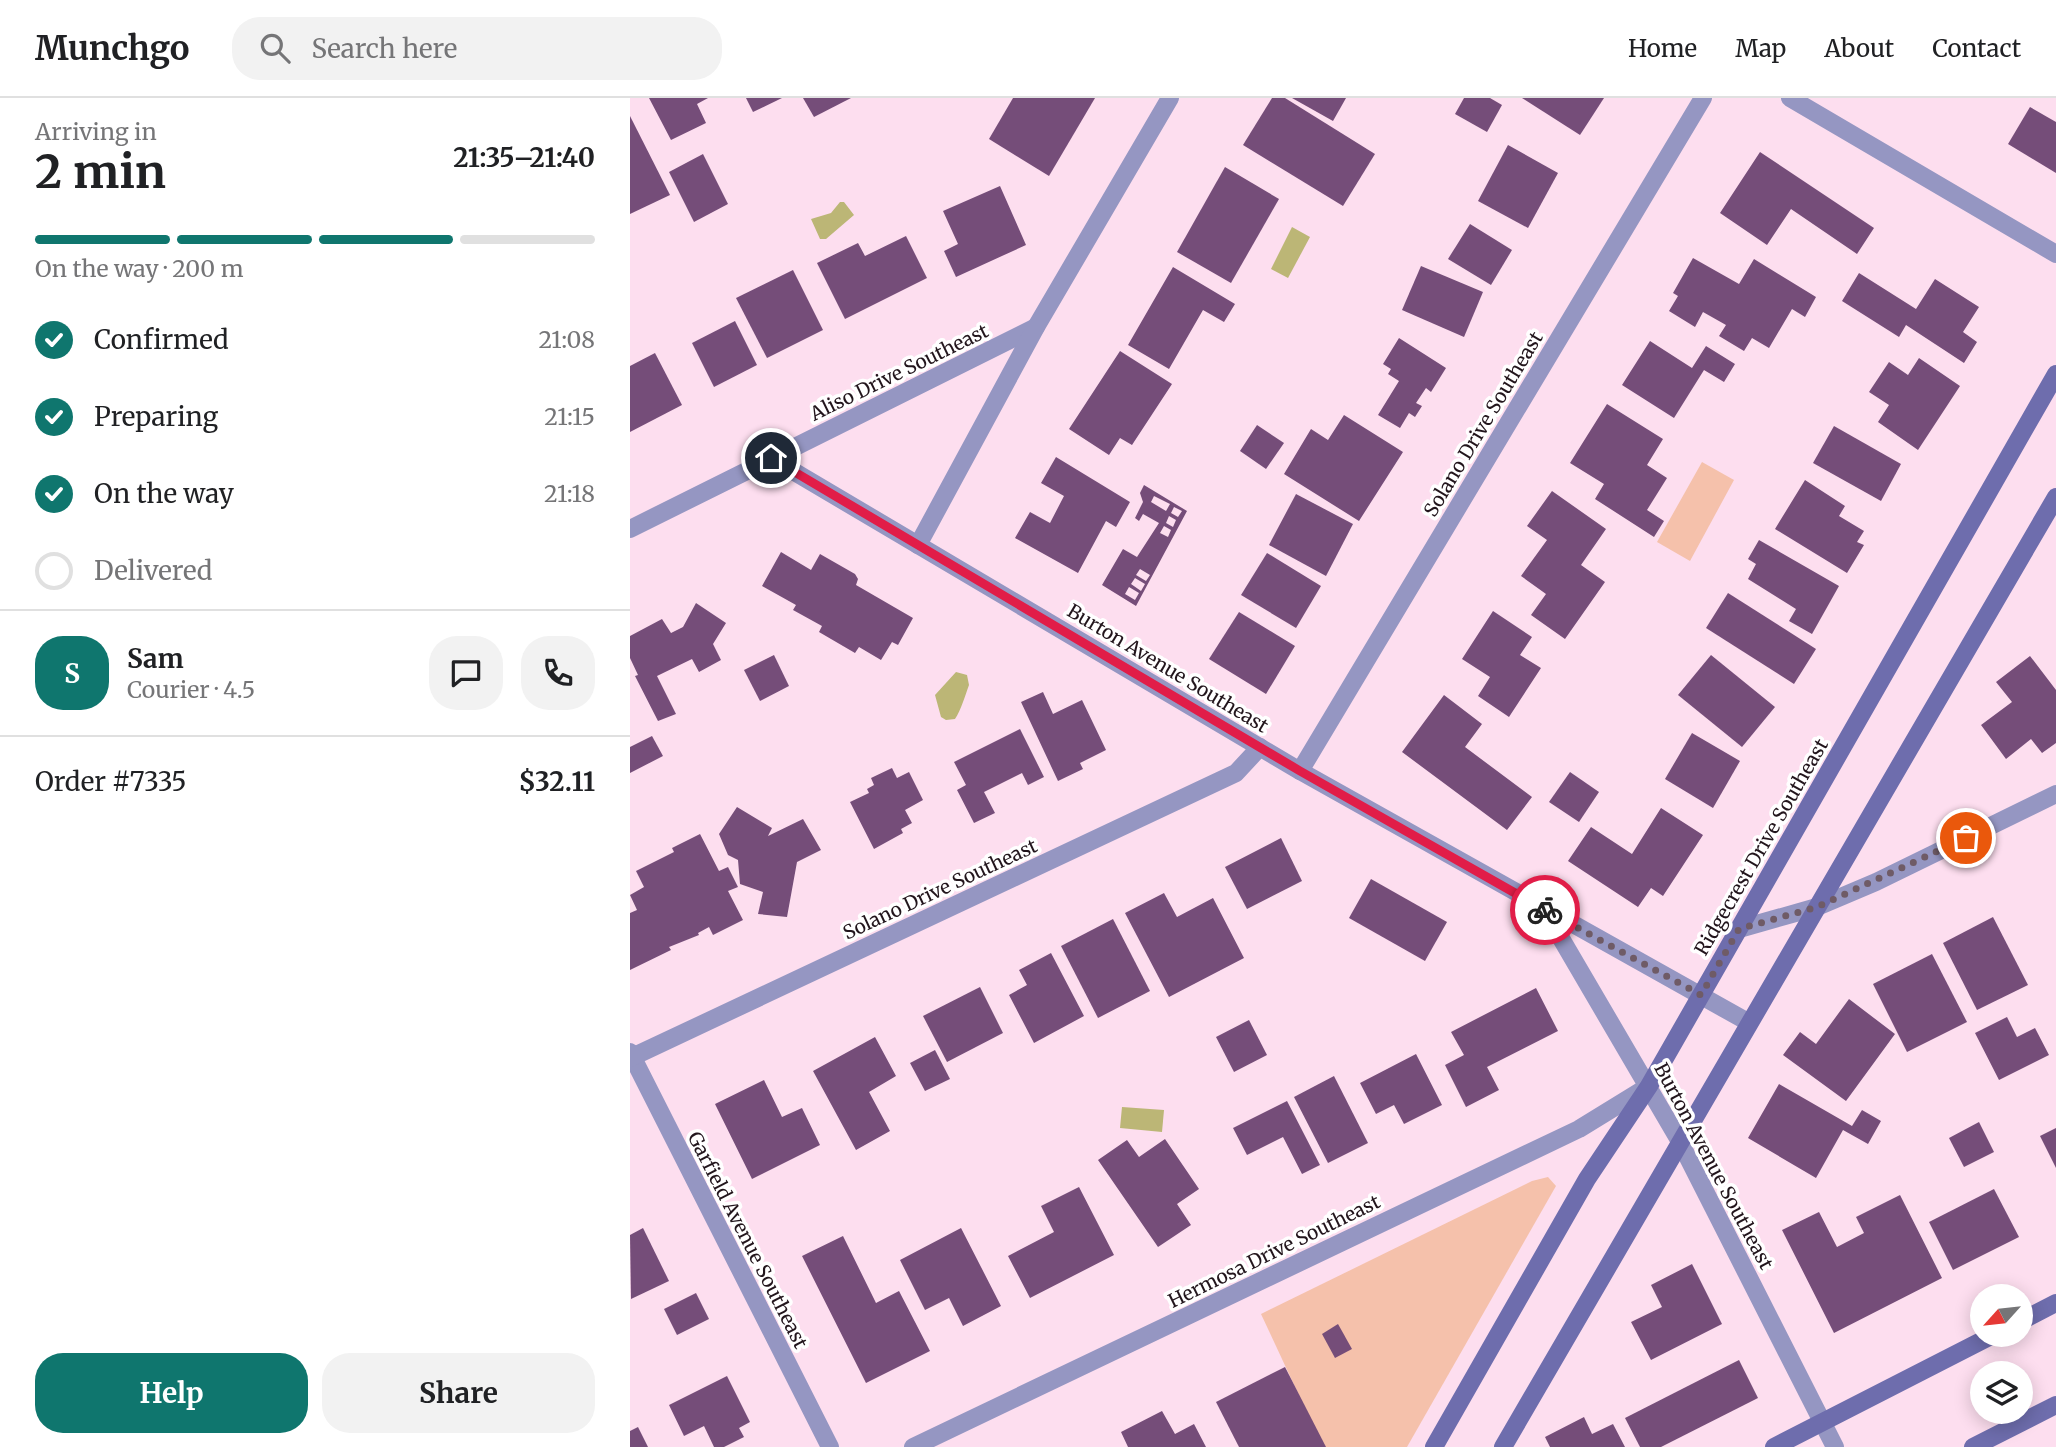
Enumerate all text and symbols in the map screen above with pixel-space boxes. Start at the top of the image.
search box [232,17,722,80]
text: Munchgo [35,28,190,69]
icon: search [256,29,294,67]
text: Search here [312,32,457,65]
text: Home [1628,33,1697,64]
text: Map [1735,33,1786,64]
text: About [1824,33,1894,64]
text: Contact [1932,33,2021,64]
text: Arriving in [35,117,157,146]
text: 21:35–21:40 [453,141,595,174]
text: 2 min [35,143,166,201]
text: On the way · 200 m [35,254,244,283]
street label: Aliso Drive Southeast [805,318,993,426]
icon: check [35,321,73,359]
text: Confirmed [94,323,229,356]
text: 21:08 [538,325,595,354]
street label: Solano Drive Southeast [1418,327,1548,521]
icon: check [35,398,73,436]
text: Preparing [94,400,218,433]
text: 21:15 [544,402,595,431]
pin [741,428,801,488]
icon: home [752,439,790,477]
icon: check [35,475,73,513]
text: On the way [94,477,234,510]
text: 21:18 [544,479,595,508]
text: Delivered [94,554,213,587]
street label: Burton Avenue Southeast [1063,598,1273,738]
button: chat [429,636,503,710]
button: phone [521,636,595,710]
text: Sam [127,642,184,675]
text: S [64,657,80,690]
text: Courier · 4.5 [127,675,255,704]
street label: Ridgecrest Drive Southeast [1689,734,1833,960]
text: Order #7335 [35,765,186,798]
text: $32.11 [519,765,595,798]
pin [1936,808,1996,868]
icon: bag [1947,819,1985,857]
street label: Solano Drive Southeast [839,833,1041,945]
courier [1510,875,1580,945]
icon: bike [1526,891,1564,929]
street label: Burton Avenue Southeast [1649,1059,1779,1274]
street label: Garfield Avenue Southeast [683,1128,813,1353]
street label: Hermosa Drive Southeast [1164,1189,1384,1313]
north arrow [1970,1284,2034,1348]
map controls [1970,1284,2033,1424]
button: Help [35,1353,308,1433]
button: Share [322,1353,595,1433]
button: layers [1970,1361,2033,1424]

